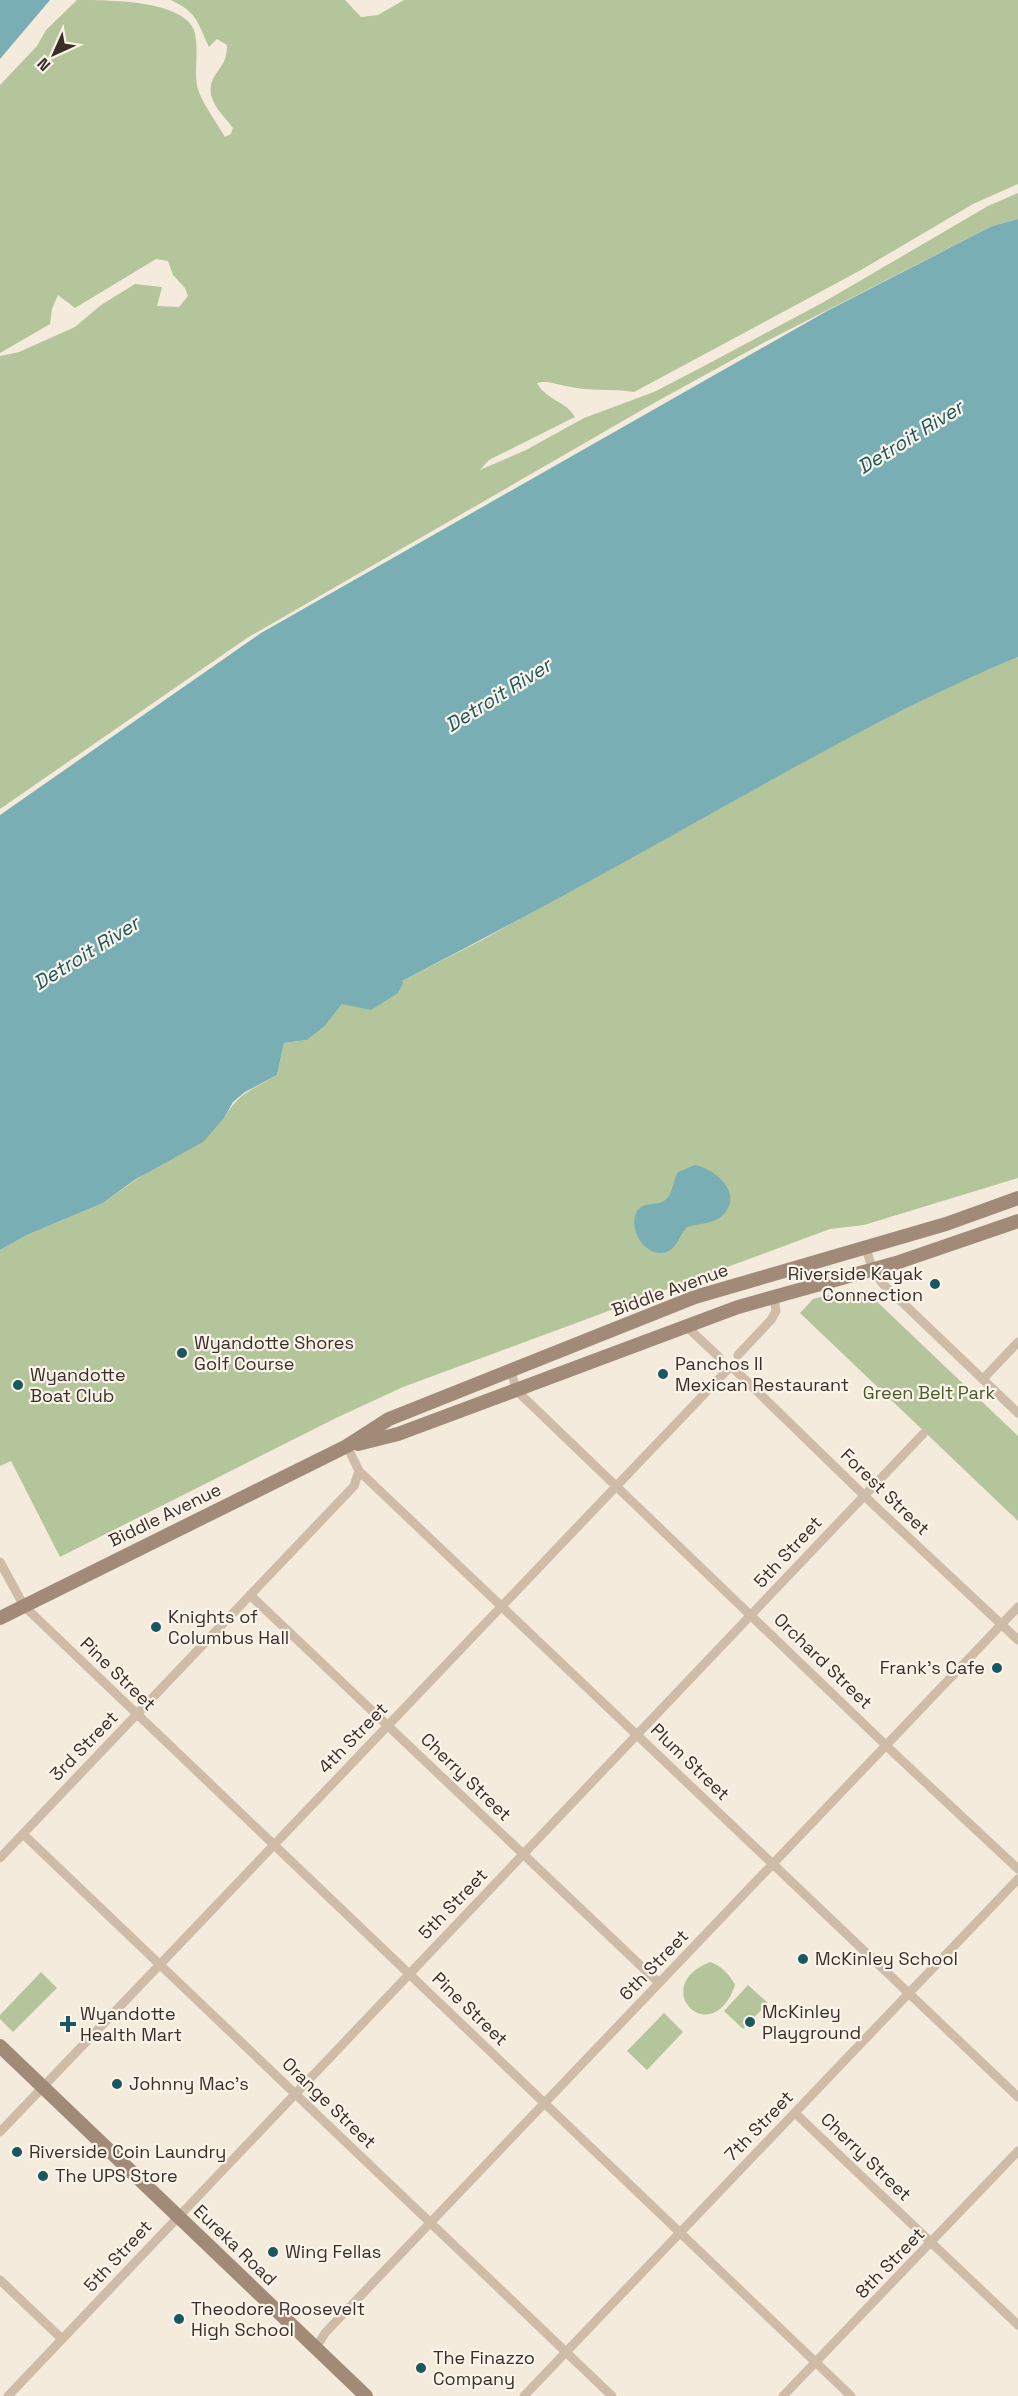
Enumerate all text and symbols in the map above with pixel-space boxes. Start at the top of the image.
north arrow [24,24,84,84]
text: N [33,53,55,75]
water label: Detroit River [852,393,970,480]
water label: Detroit River [440,651,558,738]
water label: Detroit River [28,909,146,996]
street label: Biddle Avenue [608,1258,731,1321]
place label: Riverside Kayak Connection [788,1262,923,1306]
marker: Riverside Kayak Connection [928,1277,942,1291]
place label: Wyandotte Shores Golf Course [194,1331,354,1375]
marker: Wyandotte Shores Golf Course [175,1346,189,1360]
place label: Panchos II Mexican Restaurant [675,1352,849,1396]
place label: Wyandotte Boat Club [30,1363,126,1407]
marker: Panchos II Mexican Restaurant [656,1367,670,1381]
marker: Wyandotte Boat Club [11,1378,25,1392]
park label: Green Belt Park [863,1381,996,1404]
street label: Forest Street [836,1443,935,1540]
street label: Biddle Avenue [105,1477,225,1552]
street label: 5th Street [749,1511,827,1592]
place label: Knights of Columbus Hall [168,1605,289,1649]
street label: Orchard Street [769,1608,877,1713]
marker: Knights of Columbus Hall [149,1620,163,1634]
street label: Pine Street [76,1632,161,1715]
place label: Frank's Cafe [880,1656,985,1679]
marker: Frank's Cafe [990,1661,1004,1675]
street label: 4th Street [313,1697,392,1778]
street label: 3rd Street [45,1706,123,1785]
street label: Plum Street [646,1718,735,1805]
street label: Cherry Street [416,1728,517,1826]
street label: 5th Street [413,1863,492,1944]
street label: 6th Street [614,1924,693,2005]
place label: McKinley School [815,1947,958,1970]
marker: McKinley School [796,1952,810,1966]
street label: Pine Street [428,1967,513,2050]
place label: McKinley Playground [762,2000,861,2044]
place label: Wyandotte Health Mart [80,2002,182,2046]
marker: McKinley Playground [743,2015,757,2029]
marker: Wyandotte Health Mart [61,2017,75,2031]
street label: Orange Street [278,2052,381,2153]
place label: Johnny Mac's [129,2072,249,2095]
marker: Johnny Mac's [110,2077,124,2091]
street label: 7th Street [719,2086,798,2166]
street label: Cherry Street [816,2108,917,2206]
place label: Riverside Coin Laundry [29,2140,226,2163]
marker: Riverside Coin Laundry [10,2145,24,2159]
place label: The UPS Store [55,2164,178,2187]
marker: The UPS Store [36,2169,50,2183]
street label: Eureka Road [189,2199,282,2290]
street label: 5th Street [79,2215,157,2296]
street label: 8th Street [850,2222,929,2303]
place label: Wing Fellas [285,2240,381,2263]
marker: Wing Fellas [266,2245,280,2259]
place label: Theodore Roosevelt High School [191,2297,365,2341]
marker: Theodore Roosevelt High School [172,2312,186,2326]
place label: The Finazzo Company [433,2346,535,2390]
marker: The Finazzo Company [414,2361,428,2375]

